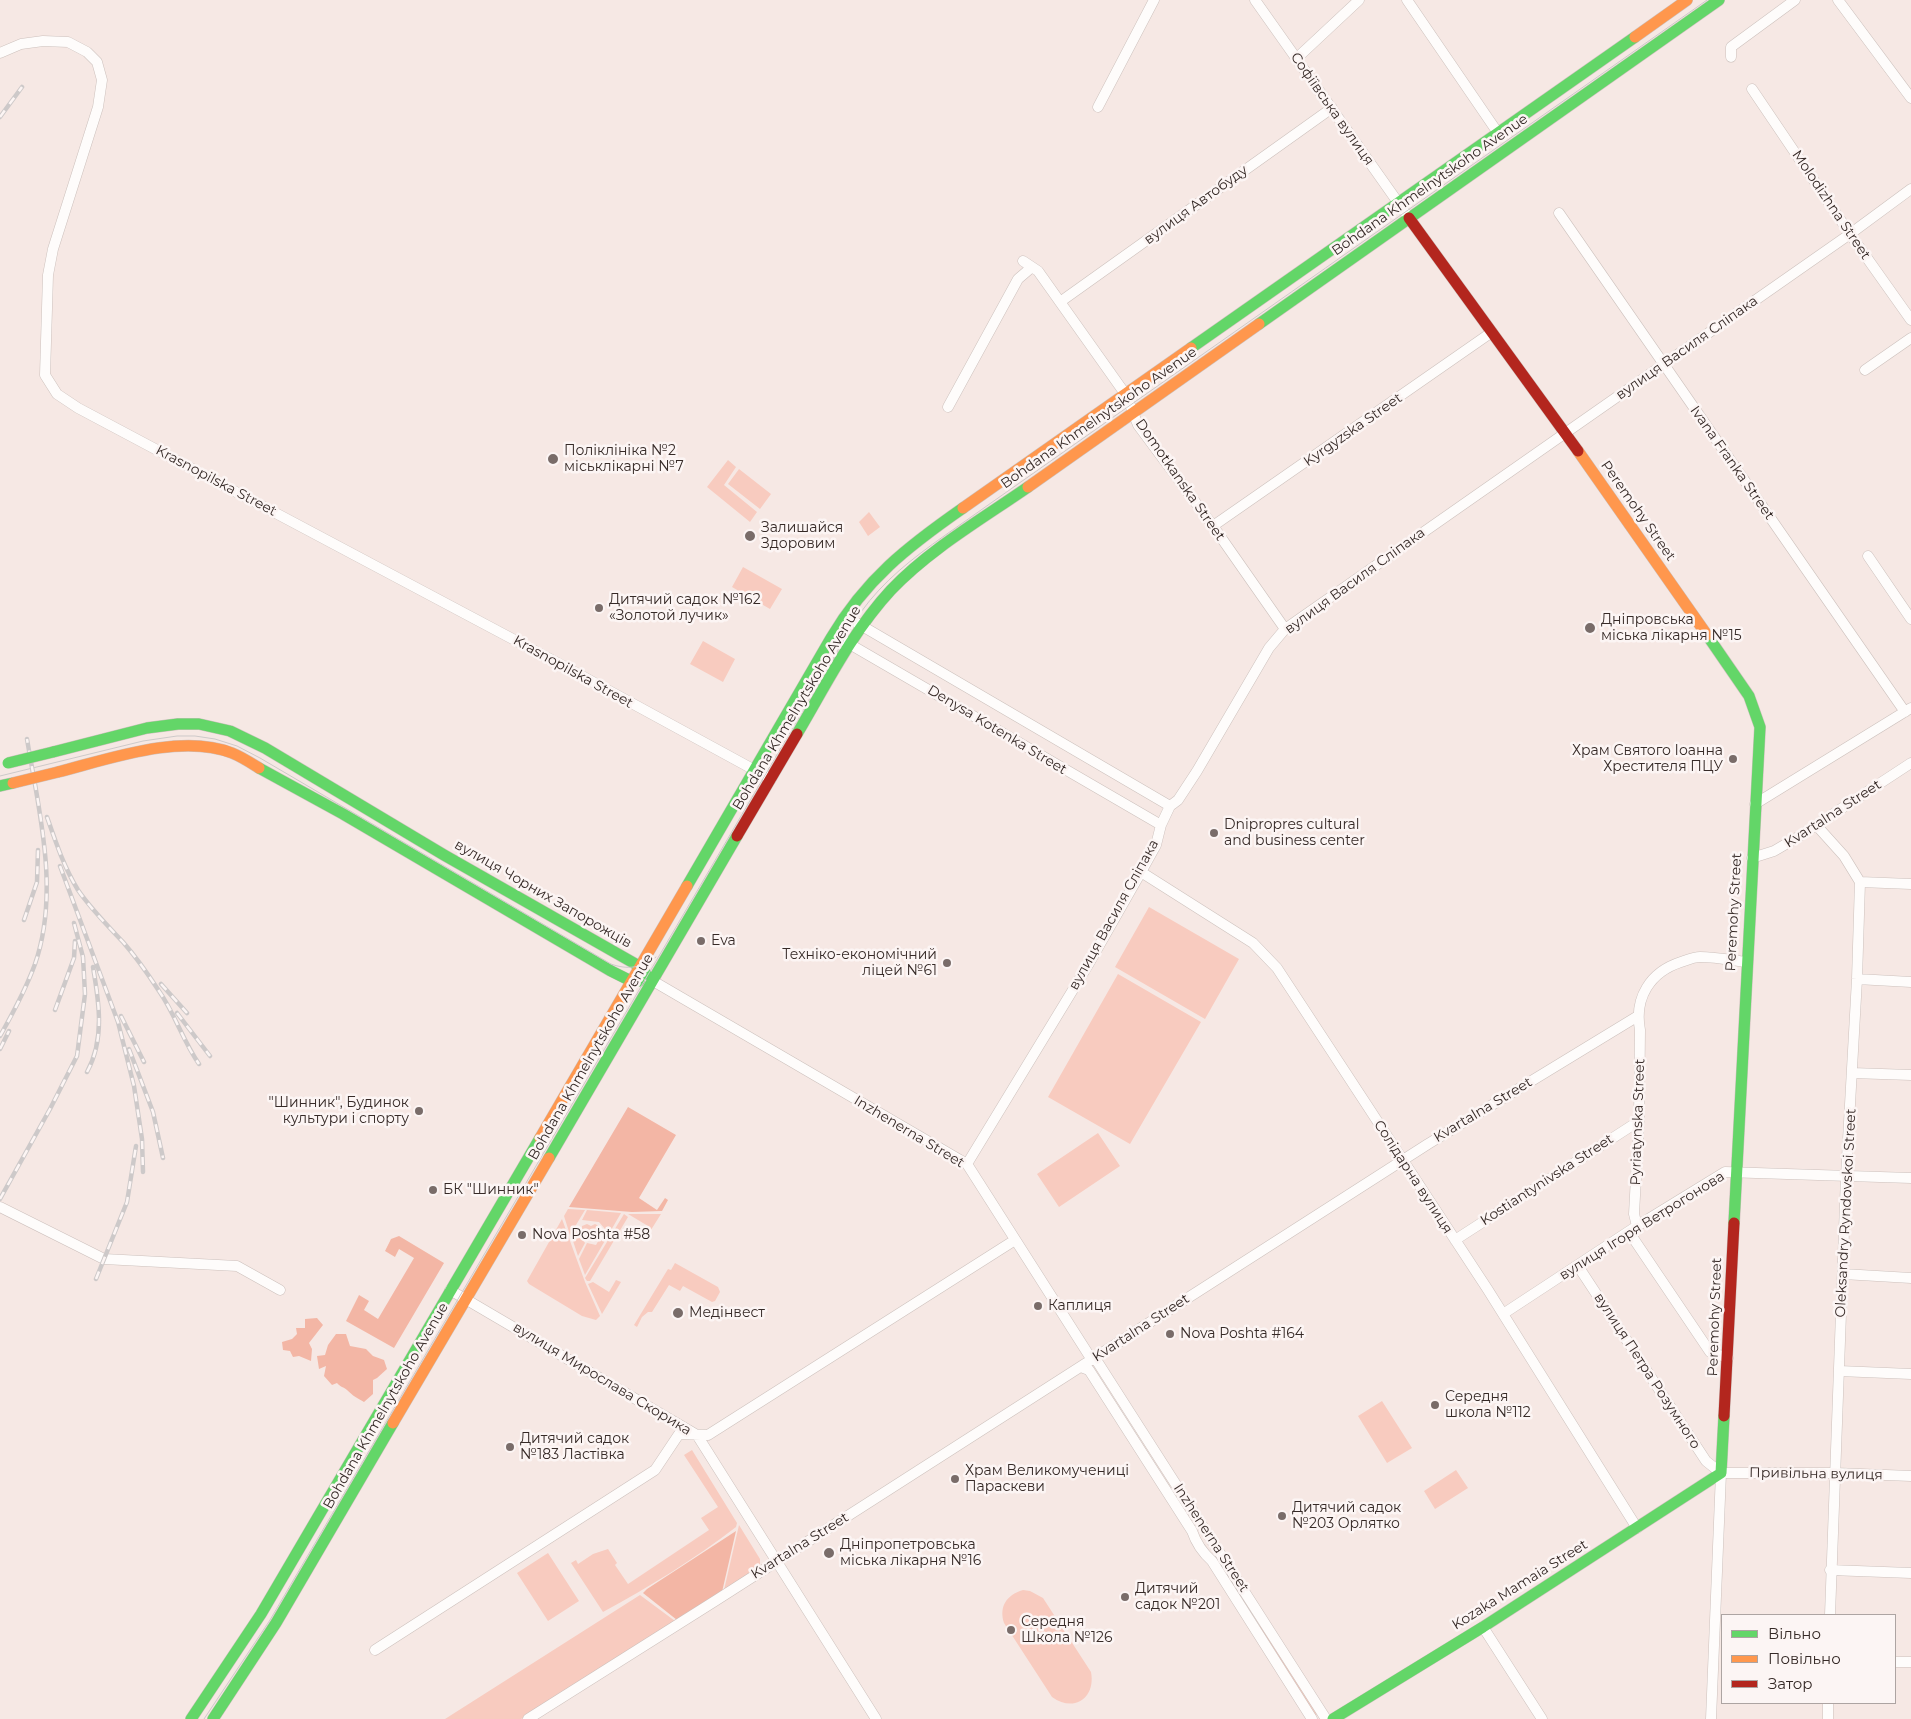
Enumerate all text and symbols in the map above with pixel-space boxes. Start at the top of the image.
street label: Софіївська вулиця [1287,49,1377,169]
street label: Bohdana Khmelnytskoho Avenue [1329,111,1531,259]
street label: Molodizhna Street [1788,147,1874,263]
street label: вулиця Автобуду [1141,162,1251,248]
street label: вулиця Василя Сліпака [1613,293,1761,403]
street label: Bohdana Khmelnytskoho Avenue [998,344,1200,492]
street label: Kyrgyzska Street [1300,390,1406,470]
street label: Ivana Franka Street [1686,403,1778,523]
street label: Domotkanska Street [1132,416,1228,544]
street label: Krasnopilska Street [153,442,279,520]
place label: Поліклініка №2 міськлікарні №7 [564,443,684,476]
marker: Поліклініка №2 міськлікарні №7 [546,452,560,466]
street label: Peremohy Street [1597,458,1679,564]
place label: Залишайся Здоровим [761,520,843,552]
street label: вулиця Василя Сліпака [1282,524,1428,638]
marker: Залишайся Здоровим [743,529,757,543]
place label: Дитячий садок №162 «Золотой лучик» [609,592,761,624]
marker: Дитячий садок №162 «Золотой лучик» [593,602,605,614]
street label: Bohdana Khmelnytskoho Avenue [729,603,865,813]
place label: Дніпровська міська лікарня №15 [1601,612,1742,644]
marker: Дніпровська міська лікарня №15 [1583,621,1597,635]
street label: Krasnopilska Street [510,632,636,712]
street label: Denysa Kotenka Street [924,682,1070,778]
place label: Храм Святого Іоанна Хрестителя ПЦУ [1572,743,1723,776]
marker: Храм Святого Іоанна Хрестителя ПЦУ [1727,753,1739,765]
street label: Kvartalna Street [1781,776,1885,852]
place label: Dnipropres cultural and business center [1224,817,1365,850]
marker: Dnipropres cultural and business center [1208,827,1220,839]
street label: вулиця Чорних Запорожців [451,836,635,952]
street label: вулиця Василя Сліпака [1066,837,1162,993]
street label: Peremohy Street [1723,852,1745,972]
place label: Eva [711,933,736,949]
marker: Eva [695,935,707,947]
place label: Техніко-економічний ліцей №61 [782,947,937,980]
street label: Bohdana Khmelnytskoho Avenue [525,951,657,1163]
marker: Техніко-економічний ліцей №61 [941,957,953,969]
street label: Pyriatynska Street [1627,1058,1649,1186]
street label: Kvartalna Street [1431,1074,1535,1146]
street label: Inzhenerna Street [851,1092,967,1172]
place label: "Шинник", Будинок культури і спорту [268,1095,409,1128]
marker: "Шинник", Будинок культури і спорту [413,1105,425,1117]
street label: Oleksandry Ryndovskoi Street [1832,1108,1860,1318]
street label: Солідарна вулиця [1370,1117,1456,1237]
street label: Kostiantynivska Street [1477,1131,1617,1229]
street label: вулиця Ігоря Ветрогонова [1556,1168,1728,1284]
place label: БК "Шинник" [443,1182,539,1198]
marker: БК "Шинник" [427,1184,439,1196]
place label: Nova Poshta #58 [532,1227,650,1243]
marker: Nova Poshta #58 [516,1229,528,1241]
street label: Peremohy Street [1705,1257,1725,1377]
street label: Kvartalna Street [1089,1290,1193,1366]
street label: вулиця Петра Розумного [1590,1290,1704,1452]
place label: Каплиця [1048,1298,1112,1314]
street label: Bohdana Khmelnytskoho Avenue [320,1300,452,1512]
marker: Каплиця [1032,1300,1044,1312]
place label: Медінвест [689,1305,765,1321]
marker: Медінвест [671,1306,685,1320]
street label: вулиця Мирослава Скорика [510,1319,694,1439]
place label: Nova Poshta #164 [1180,1326,1304,1342]
marker: Nova Poshta #164 [1164,1328,1176,1340]
place label: Середня школа №112 [1445,1389,1531,1421]
marker: Середня школа №112 [1429,1399,1441,1411]
place label: Дитячий садок №183 Ластівка [520,1431,629,1464]
marker: Дитячий садок №183 Ластівка [504,1441,516,1453]
place label: Храм Великомучениці Параскеви [965,1463,1129,1495]
street label: Привільна вулиця [1749,1464,1883,1484]
marker: Храм Великомучениці Параскеви [949,1473,961,1485]
street label: Inzhenerna Street [1170,1481,1252,1595]
place label: Дитячий садок №203 Орлятко [1292,1500,1401,1532]
street label: Kvartalna Street [748,1509,852,1583]
marker: Дитячий садок №203 Орлятко [1276,1510,1288,1522]
street label: Kozaka Mamaia Street [1449,1536,1591,1634]
place label: Дніпропетровська міська лікарня №16 [840,1537,981,1570]
marker: Дніпропетровська міська лікарня №16 [822,1546,836,1560]
place label: Дитячий садок №201 [1135,1581,1220,1614]
marker: Дитячий садок №201 [1119,1591,1131,1603]
place label: Середня Школа №126 [1021,1614,1112,1646]
legend [1721,1614,1896,1704]
marker: Середня Школа №126 [1005,1624,1017,1636]
text: Вільно [1768,1624,1821,1643]
text: Повільно [1768,1649,1841,1668]
text: Затор [1768,1674,1813,1693]

